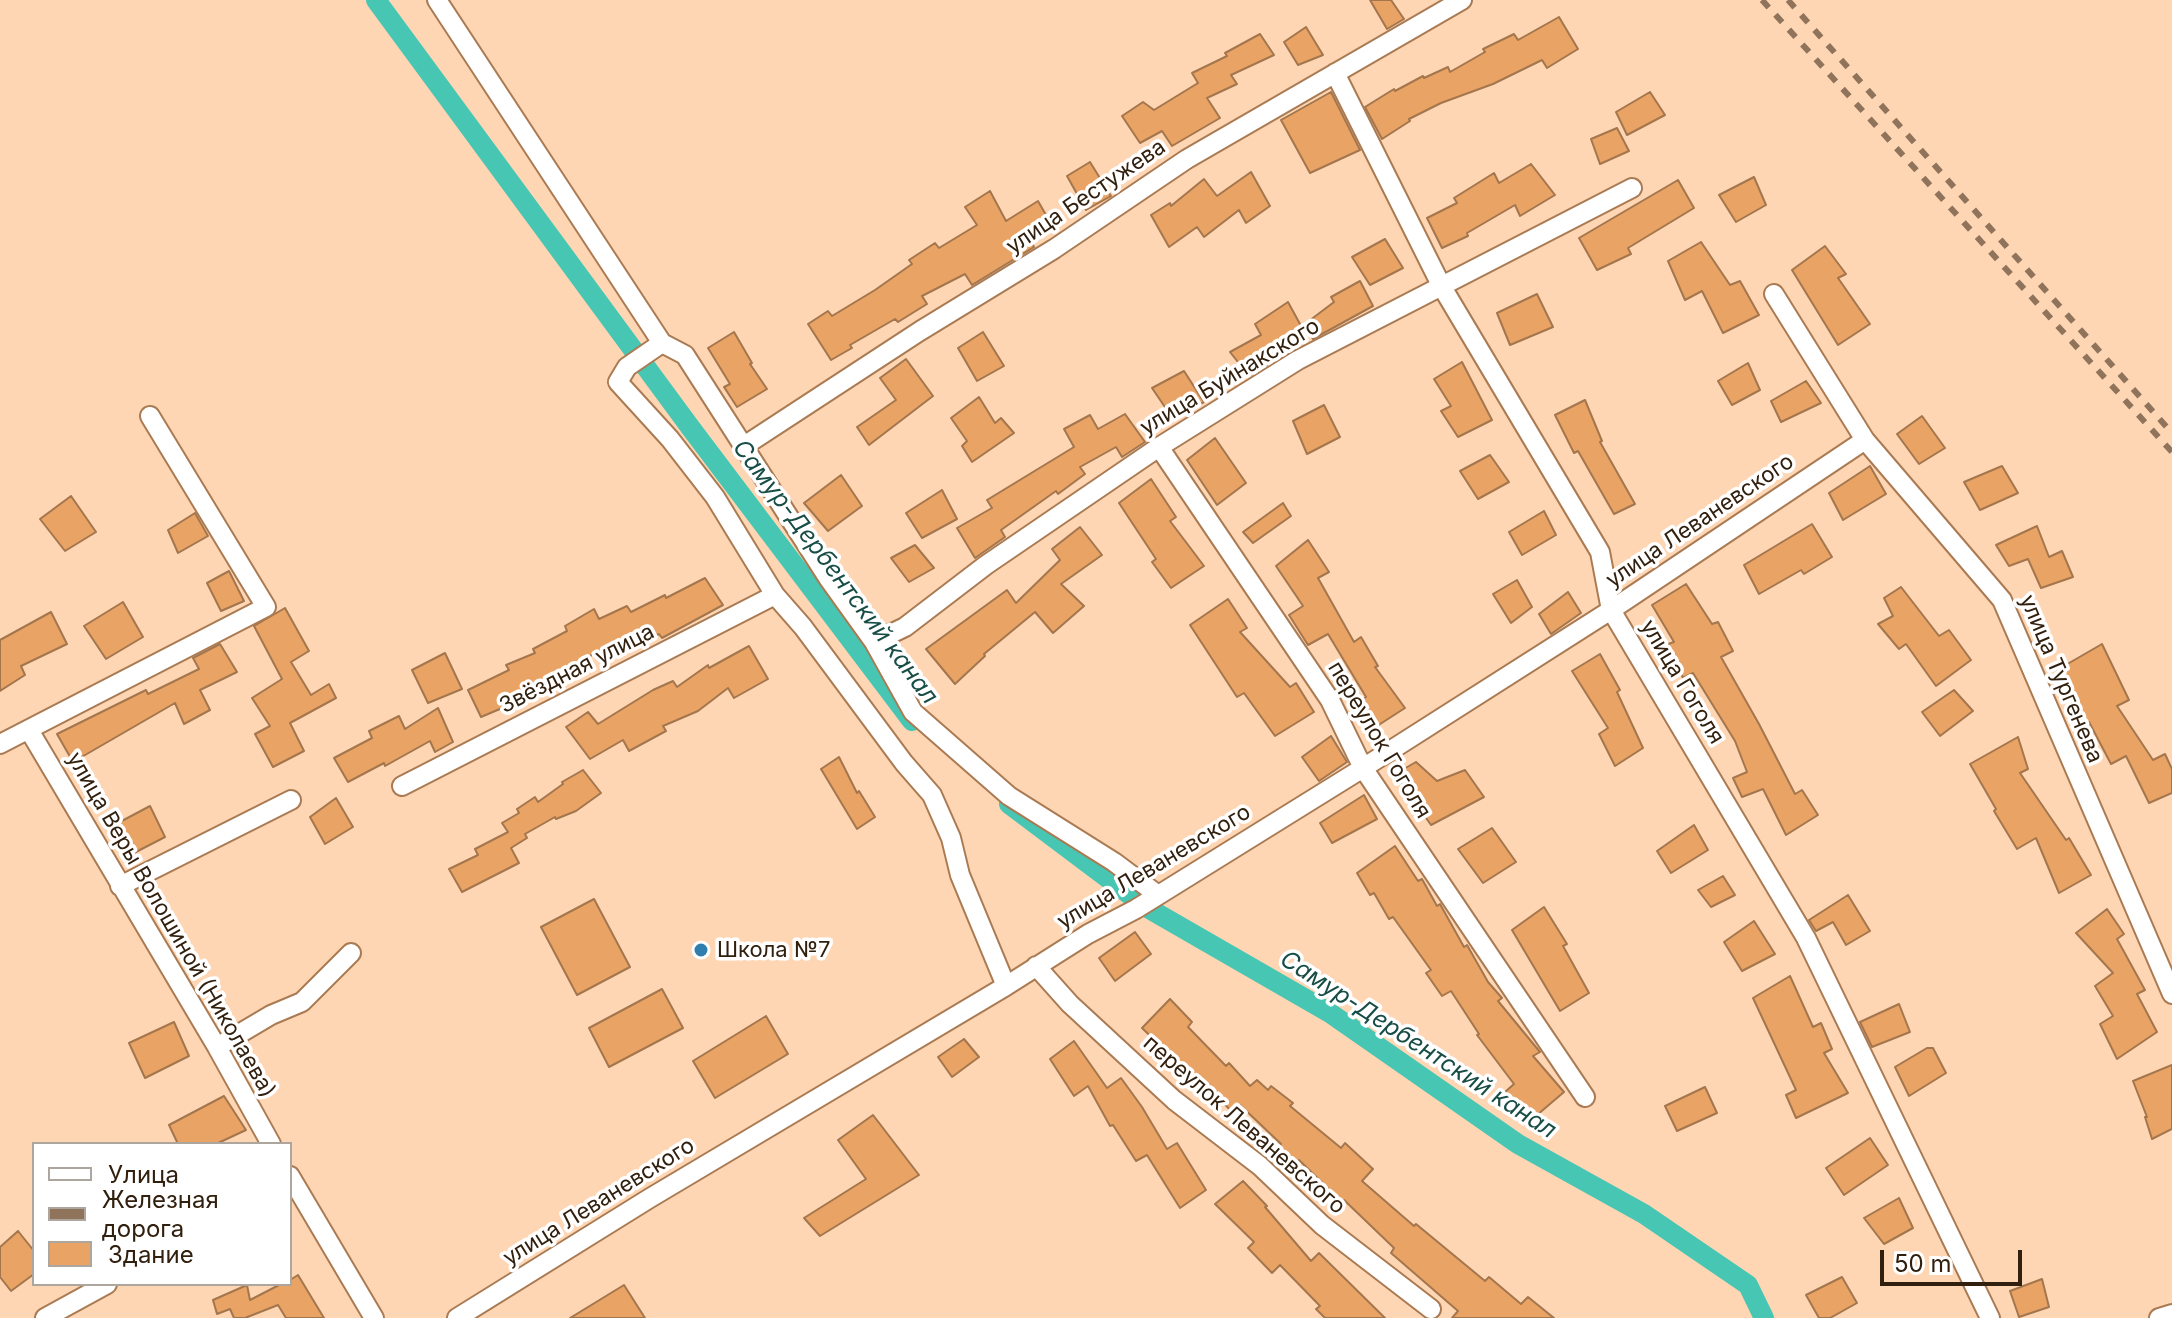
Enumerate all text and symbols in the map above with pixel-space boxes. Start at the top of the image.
street label: улица Бестужева [1001,134,1171,260]
street label: улица Буйнакского [1135,313,1325,441]
water label: Самур-Дербентский канал [726,434,944,710]
street label: улица Леваневского [1601,448,1799,594]
street label: улица Тургенева [2014,591,2108,767]
street label: улица Гоголя [1635,615,1729,749]
street label: Звёздная улица [495,619,659,719]
street label: переулок Гоголя [1322,657,1436,823]
street label: улица Веры Волошиной (Николаева) [61,748,281,1102]
street label: улица Леваневского [1053,799,1255,935]
place label: Школа №7 [717,937,830,963]
marker: Школа №7 [692,941,710,959]
water label: Самур-Дербентский канал [1275,945,1561,1145]
street label: переулок Леваневского [1138,1030,1350,1220]
street label: улица Леваневского [498,1132,700,1272]
legend [32,1142,292,1286]
text: Улица [108,1160,179,1189]
text: Железная дорога [102,1185,219,1243]
scale bar [1884,1234,2026,1284]
text: Здание [108,1240,194,1269]
text: 50 m [1894,1249,1952,1278]

